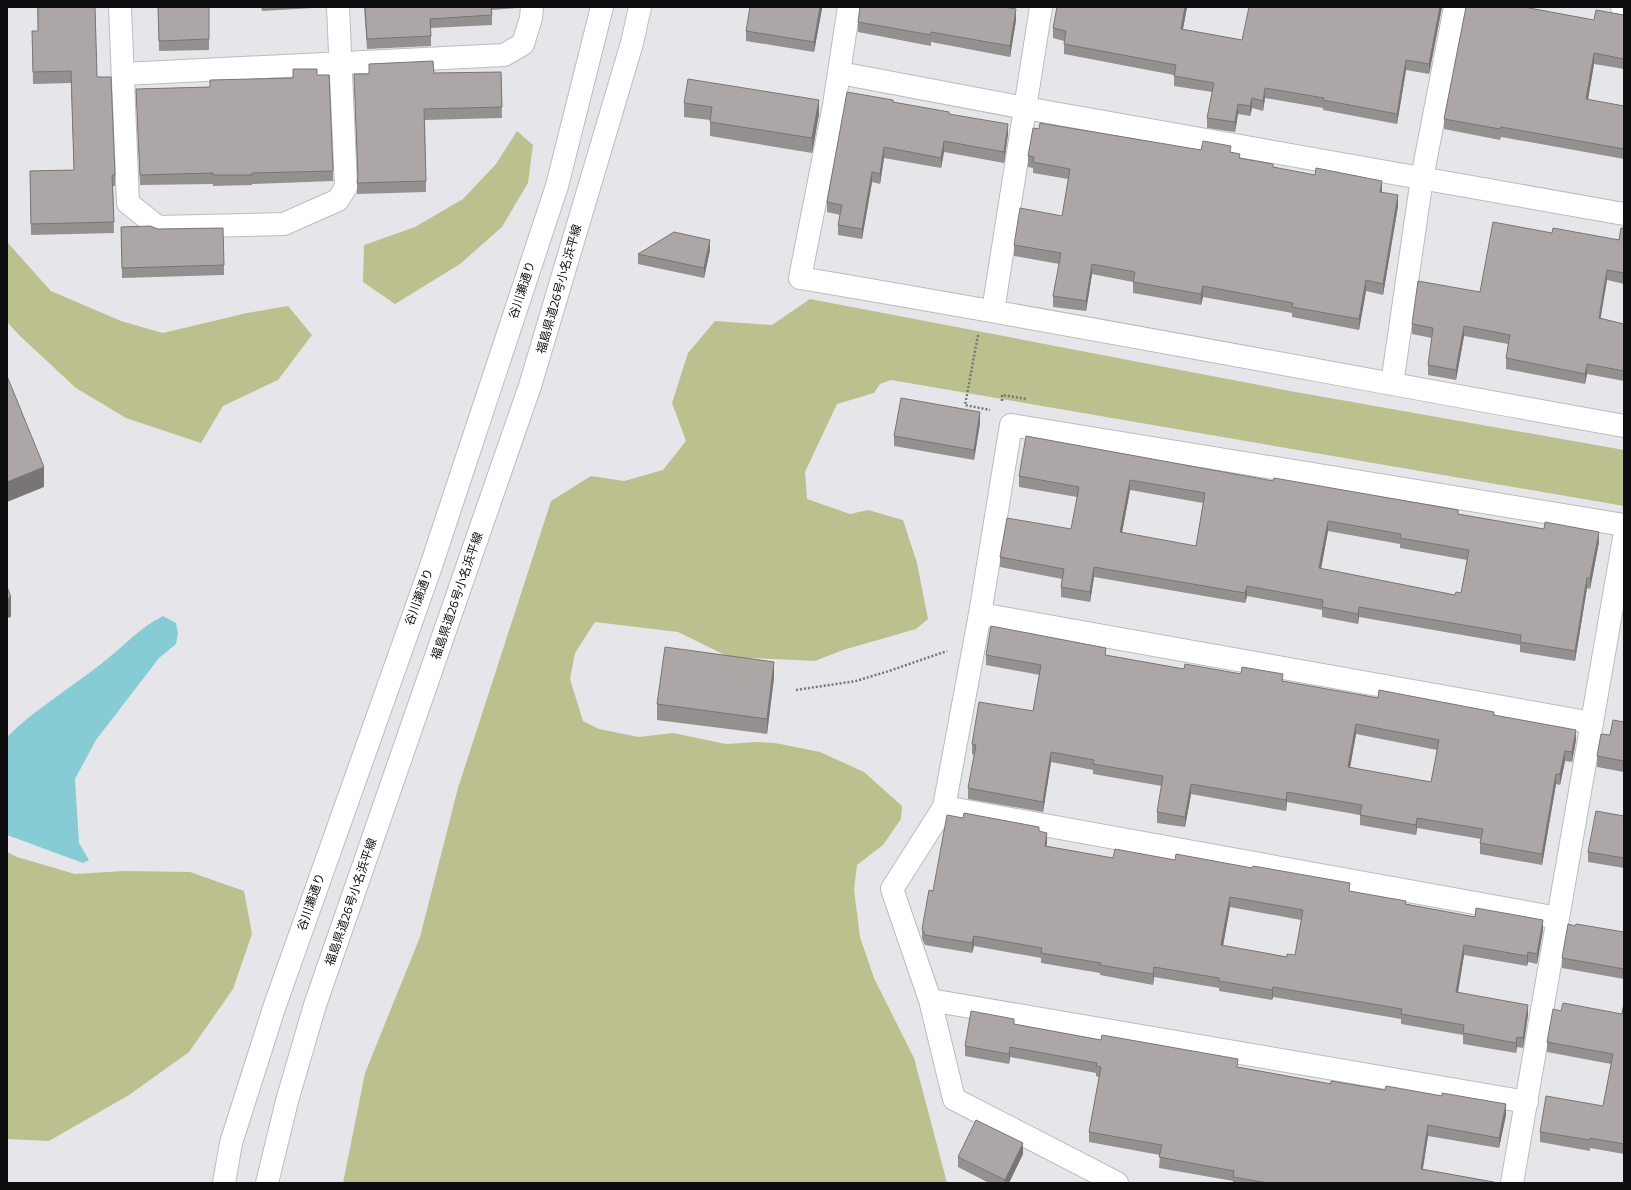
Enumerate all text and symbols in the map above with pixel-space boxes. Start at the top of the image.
street label: 福島県道26号小名浜平線 [533,222,583,355]
street label: 谷川瀬通り [505,259,537,320]
street label: 福島県道26号小名浜平線 [428,530,484,661]
street label: 谷川瀬通り [401,566,435,627]
street label: 福島県道26号小名浜平線 [322,836,378,967]
street label: 谷川瀬通り [294,871,326,932]

